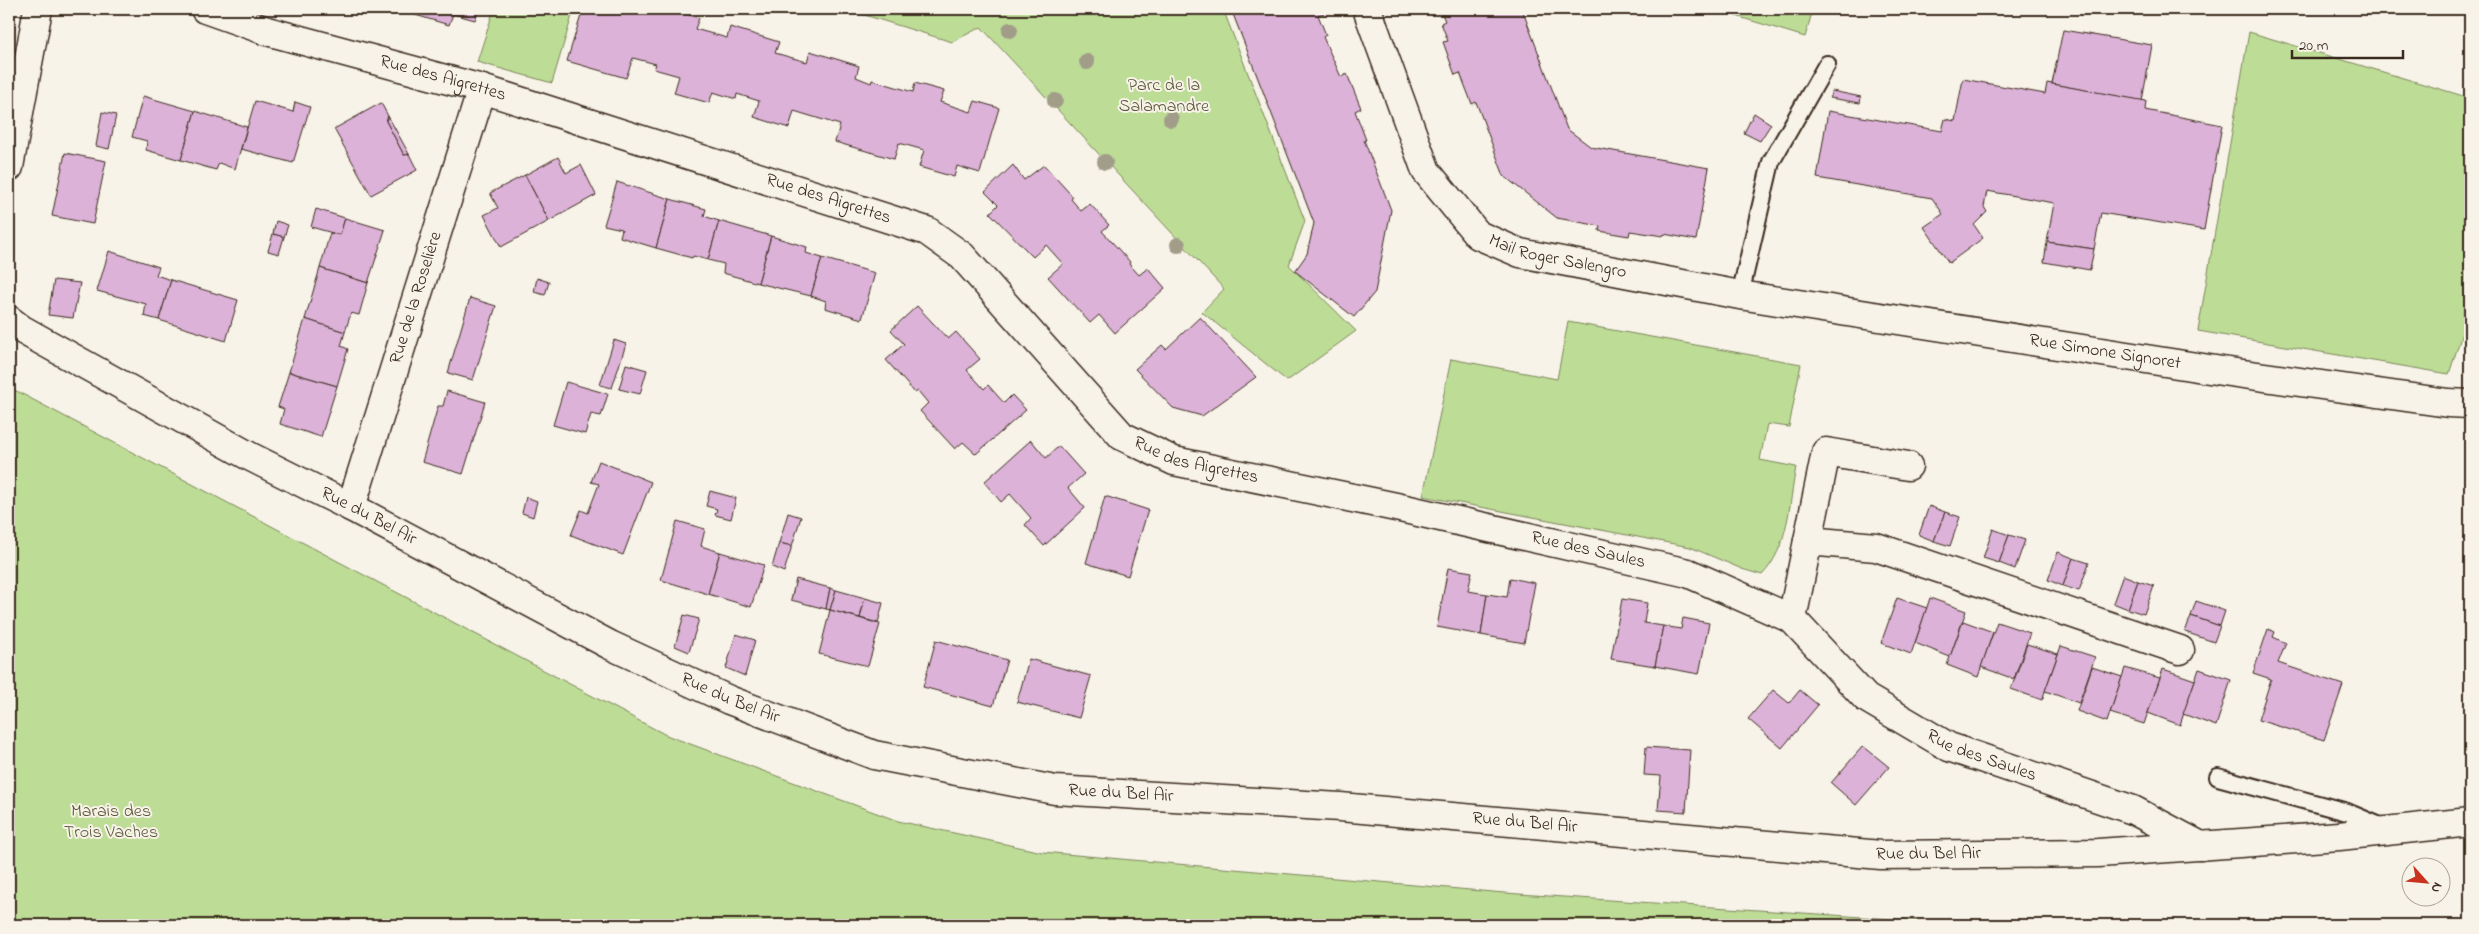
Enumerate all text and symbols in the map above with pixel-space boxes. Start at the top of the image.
scale bar [2292,28,2403,60]
text: 20 m [2299,35,2329,57]
street label: Rue des Aigrettes [377,49,509,109]
park label: Parc de la Salamandre [1119,73,1210,120]
street label: Rue des Aigrettes [762,167,894,232]
street label: Rue de la Roselière [384,228,450,367]
street label: Mail Roger Salengro [1484,228,1629,286]
street label: Rue Simone Signoret [2027,328,2183,377]
street label: Rue des Aigrettes [1129,430,1261,491]
street label: Rue du Bel Air [316,481,422,553]
street label: Rue des Saules [1529,525,1648,576]
street label: Rue du Bel Air [676,666,784,731]
street label: Rue des Saules [1921,723,2040,789]
street label: Rue du Bel Air [1068,778,1175,810]
park label: Marais des Trois Vaches [64,799,158,846]
street label: Rue du Bel Air [1471,806,1579,841]
street label: Rue du Bel Air [1875,841,1982,868]
north arrow [2402,856,2452,906]
text: N [2425,878,2448,896]

